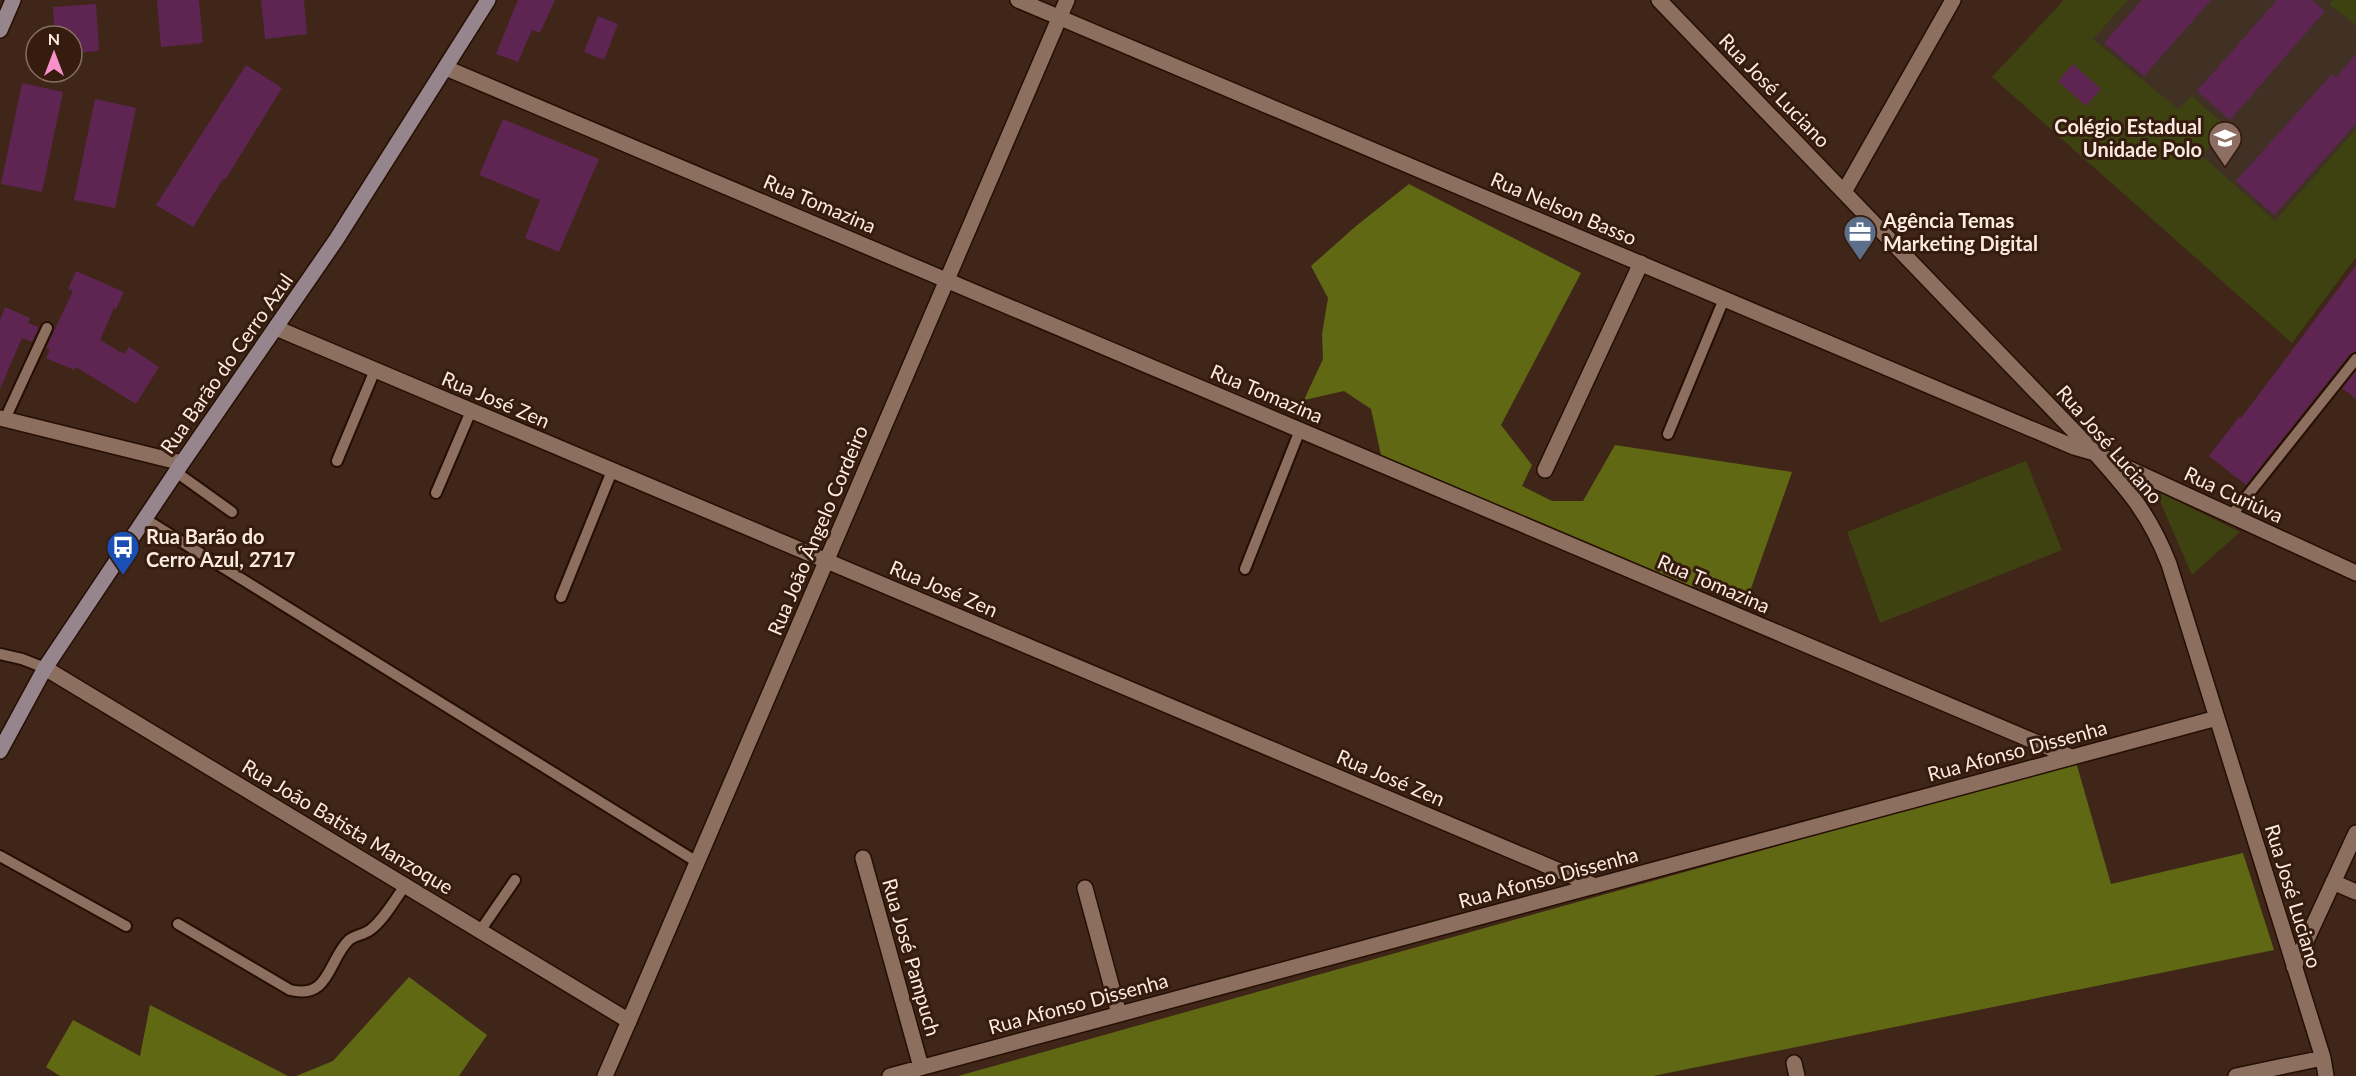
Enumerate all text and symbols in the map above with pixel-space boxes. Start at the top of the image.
north arrow [24,24,84,84]
street label: Rua José Luciano [1715,28,1835,152]
text: N [48,29,60,48]
place label: Colégio Estadual Unidade Polo [2054,114,2202,161]
school or university icon: Colégio Estadual Unidade Polo [2207,120,2243,167]
street label: Rua Nelson Basso [1487,166,1641,250]
street label: Rua Tomazina [760,169,880,237]
place label: Agência Temas Marketing Digital [1882,208,2038,255]
office icon: Agência Temas Marketing Digital [1842,214,1878,261]
street label: Rua Barão do Cerro Azul [155,268,297,458]
street label: Rua Tomazina [1207,359,1327,427]
street label: Rua José Zen [438,366,554,432]
street label: Rua José Luciano [2052,380,2168,508]
street label: Rua João Ângelo Cordeiro [762,421,872,639]
street label: Rua Curiúva [2181,461,2287,527]
place label: Rua Barão do Cerro Azul, 2717 [146,524,295,571]
bus stop icon: Rua Barão do Cerro Azul, 2717 [105,529,141,576]
street label: Rua Tomazina [1654,549,1774,617]
street label: Rua José Zen [886,555,1002,621]
street label: Rua Afonso Dissenha [1925,714,2109,786]
street label: Rua José Zen [1333,744,1449,810]
street label: Rua João Batista Manzoque [238,753,458,899]
street label: Rua José Luciano [2261,821,2327,971]
street label: Rua Afonso Dissenha [1456,841,1640,913]
street label: Rua José Pampuch [878,876,946,1038]
street label: Rua Afonso Dissenha [986,967,1170,1039]

